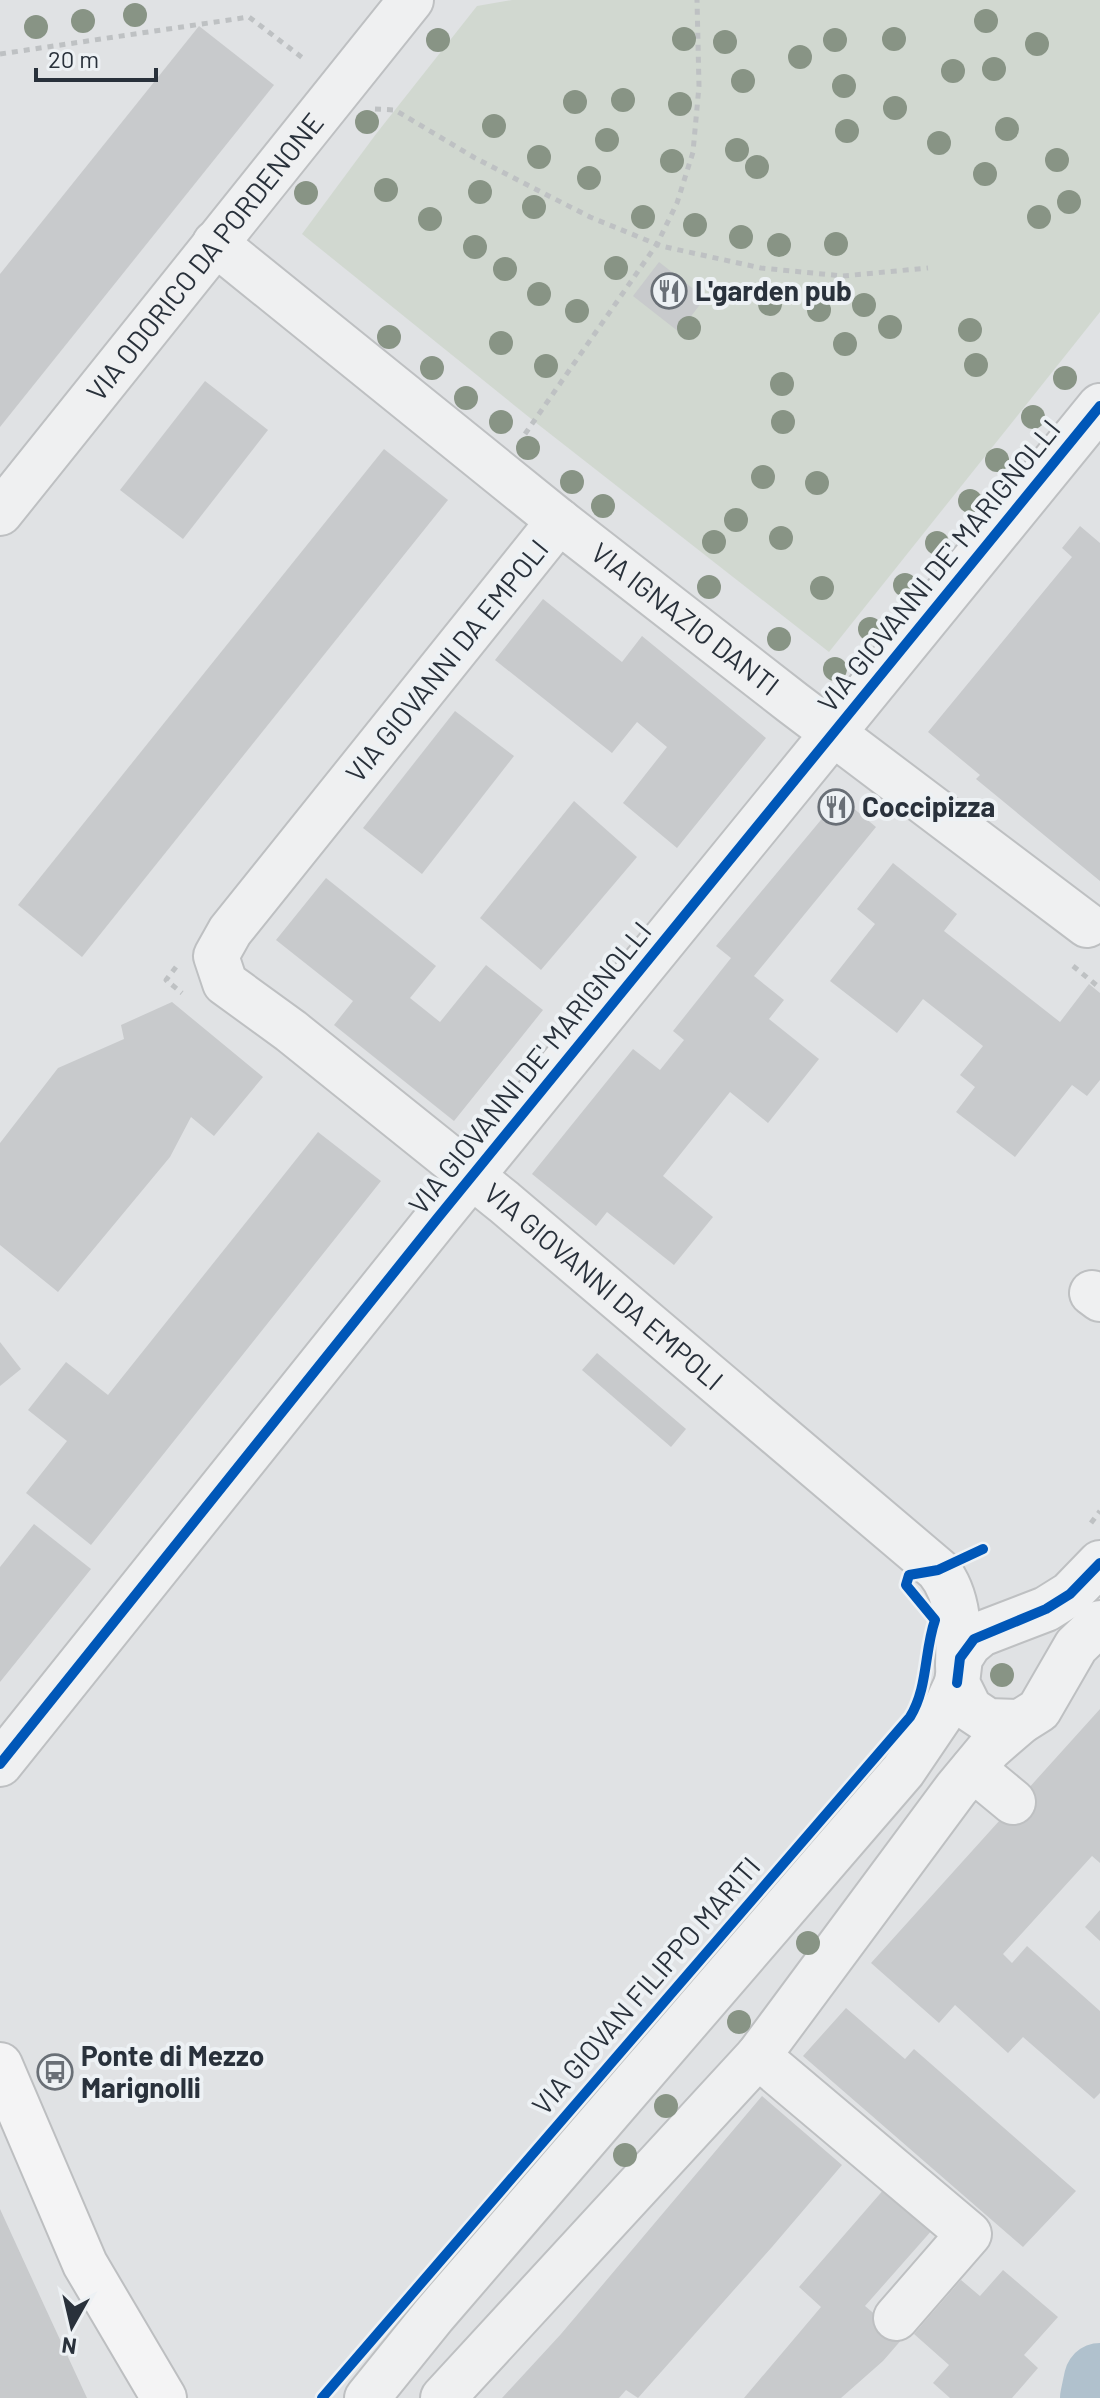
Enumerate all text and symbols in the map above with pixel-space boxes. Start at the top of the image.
scale bar [36,32,156,82]
text: 20 m [48,44,99,73]
street label: VIA ODORICO DA PORDENONE [79,106,330,407]
restaurant icon: L'garden pub [650,272,688,310]
place label: L'garden pub [695,273,852,307]
street label: VIA GIOVANNI DE' MARIGNOLLI [810,412,1067,719]
street label: VIA GIOVANNI DA EMPOLI [338,532,555,789]
street label: VIA IGNAZIO DANTI [585,535,786,702]
restaurant icon: Coccipizza [817,788,855,826]
place label: Coccipizza [862,789,995,823]
street label: VIA GIOVANNI DE' MARIGNOLLI [401,914,658,1221]
street label: VIA GIOVANNI DA EMPOLI [478,1175,731,1396]
street label: VIA GIOVAN FILIPPO MARITI [524,1849,766,2121]
place label: Ponte di Mezzo Marignolli [81,2038,264,2104]
bus stop icon: Ponte di Mezzo Marignolli [36,2053,74,2091]
north arrow [32,2286,112,2366]
text: N [60,2333,78,2361]

